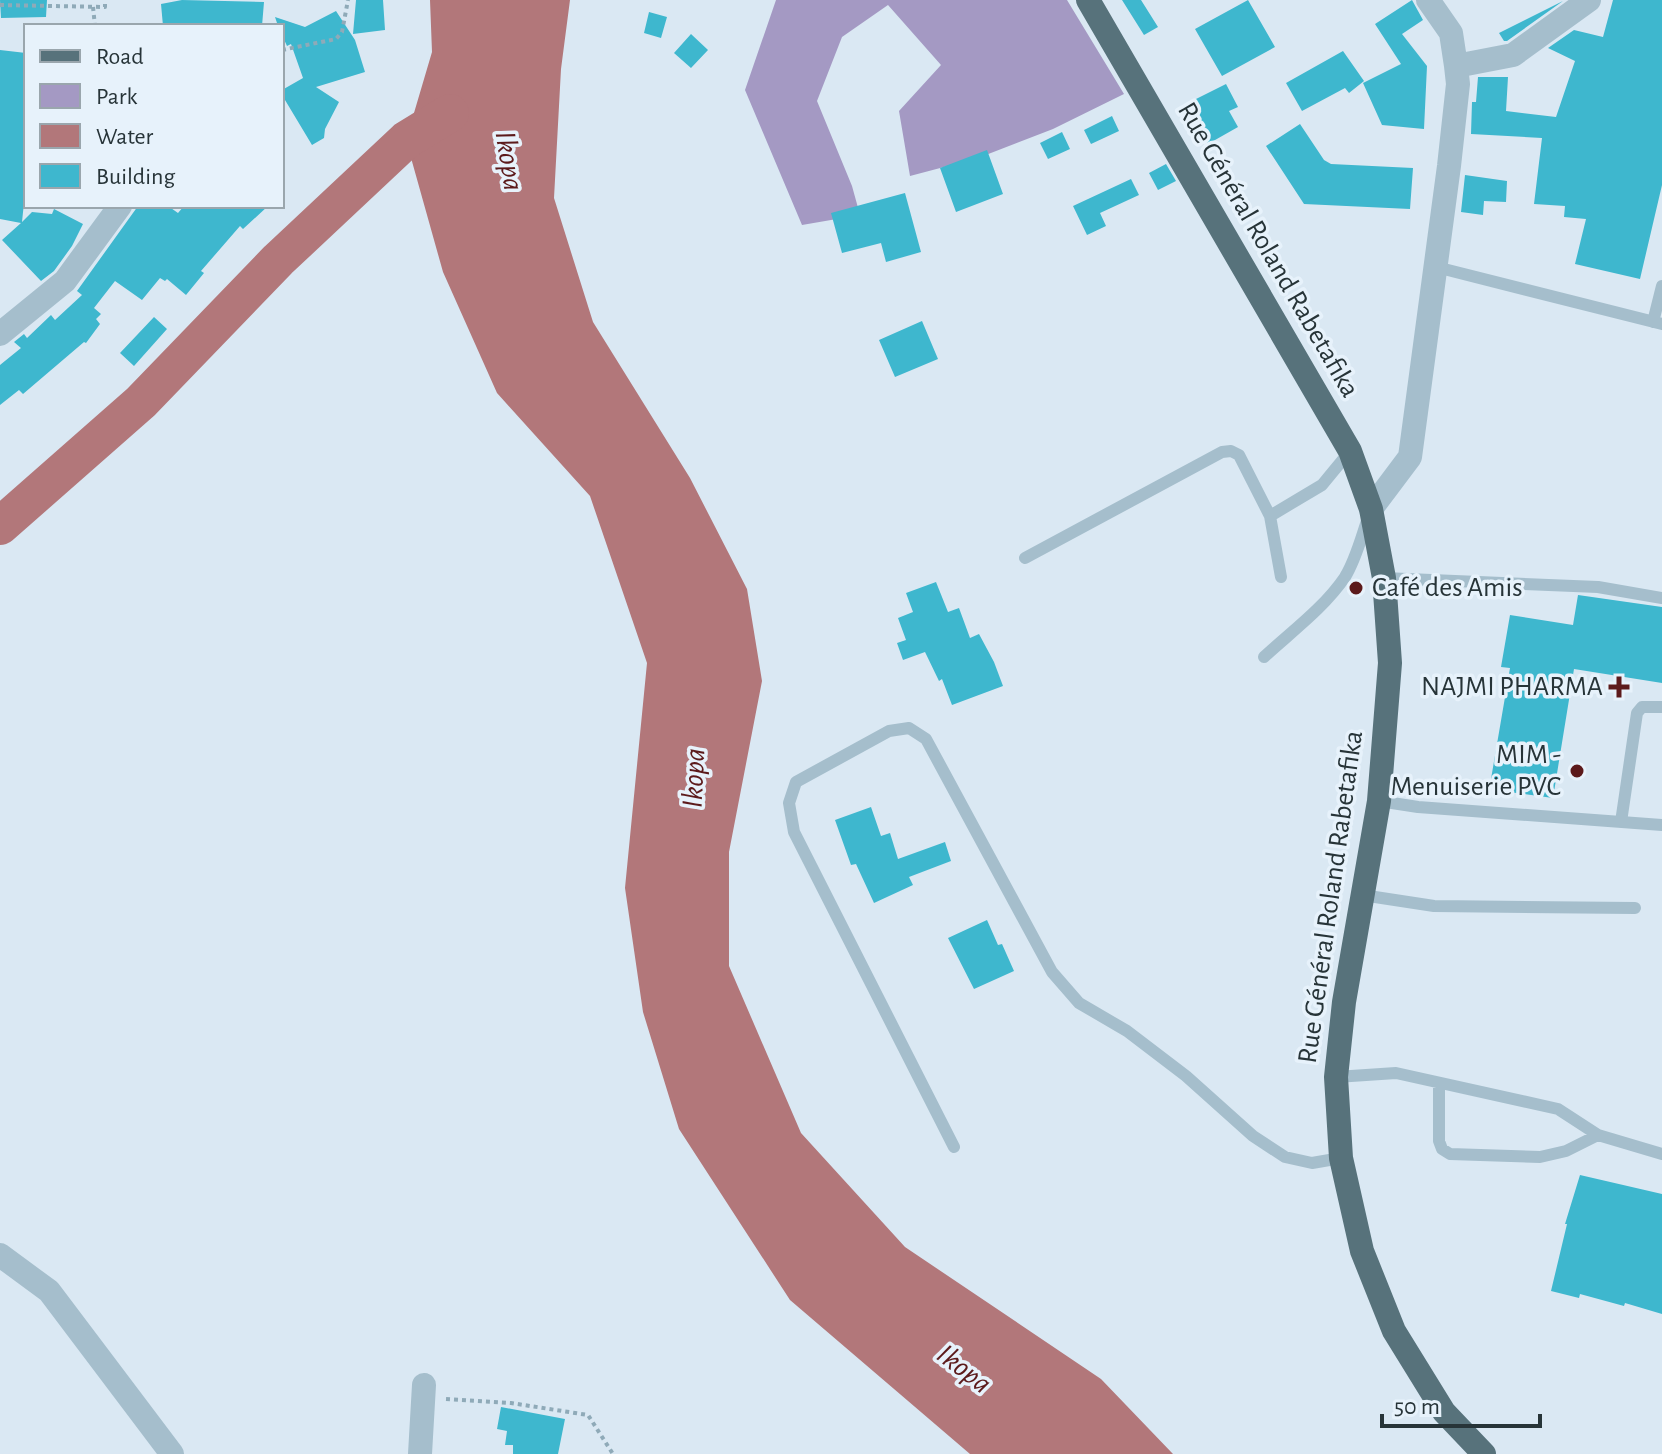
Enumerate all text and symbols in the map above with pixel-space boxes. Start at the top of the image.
legend [24,24,284,208]
text: Road [96,45,144,69]
text: Park [96,85,137,109]
street label: Rue Général Roland Rabetafika [1172,98,1364,402]
text: Water [96,125,154,149]
water label: Ikopa [489,129,529,193]
text: Building [96,165,175,189]
place label: Café des Amis [1372,574,1523,602]
marker: Café des Amis [1347,579,1365,597]
place label: NAJMI PHARMA [1421,673,1603,701]
marker: NAJMI PHARMA [1610,678,1628,696]
street label: Rue Général Roland Rabetafika [1294,729,1368,1065]
place label: MIM - Menuiserie PVC [1390,741,1561,801]
water label: Ikopa [677,747,711,809]
marker: MIM - Menuiserie PVC [1568,762,1586,780]
water label: Ikopa [931,1339,997,1399]
scale bar [1382,1378,1540,1428]
text: 50 m [1394,1395,1440,1419]

